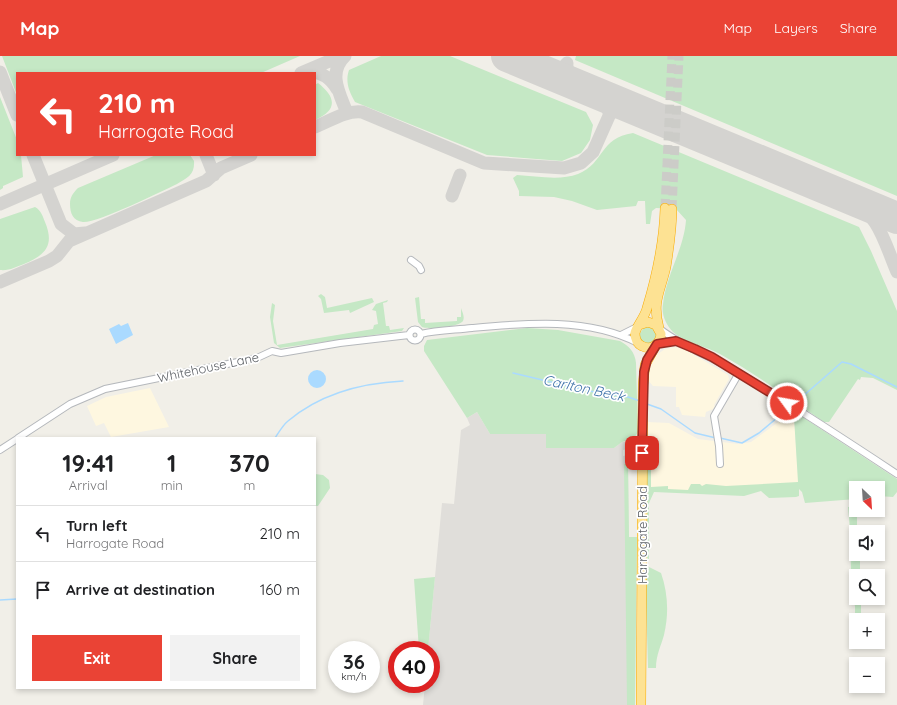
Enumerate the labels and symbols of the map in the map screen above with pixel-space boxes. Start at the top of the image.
street label: Whitehouse Lane [156,348,260,386]
water label: Carlton Beck [542,371,628,406]
position arrow [766,382,808,424]
pin [625,436,659,470]
north arrow [849,481,885,517]
street label: Harrogate Road [634,486,650,584]
speed limit sign: 40 [388,641,440,693]

